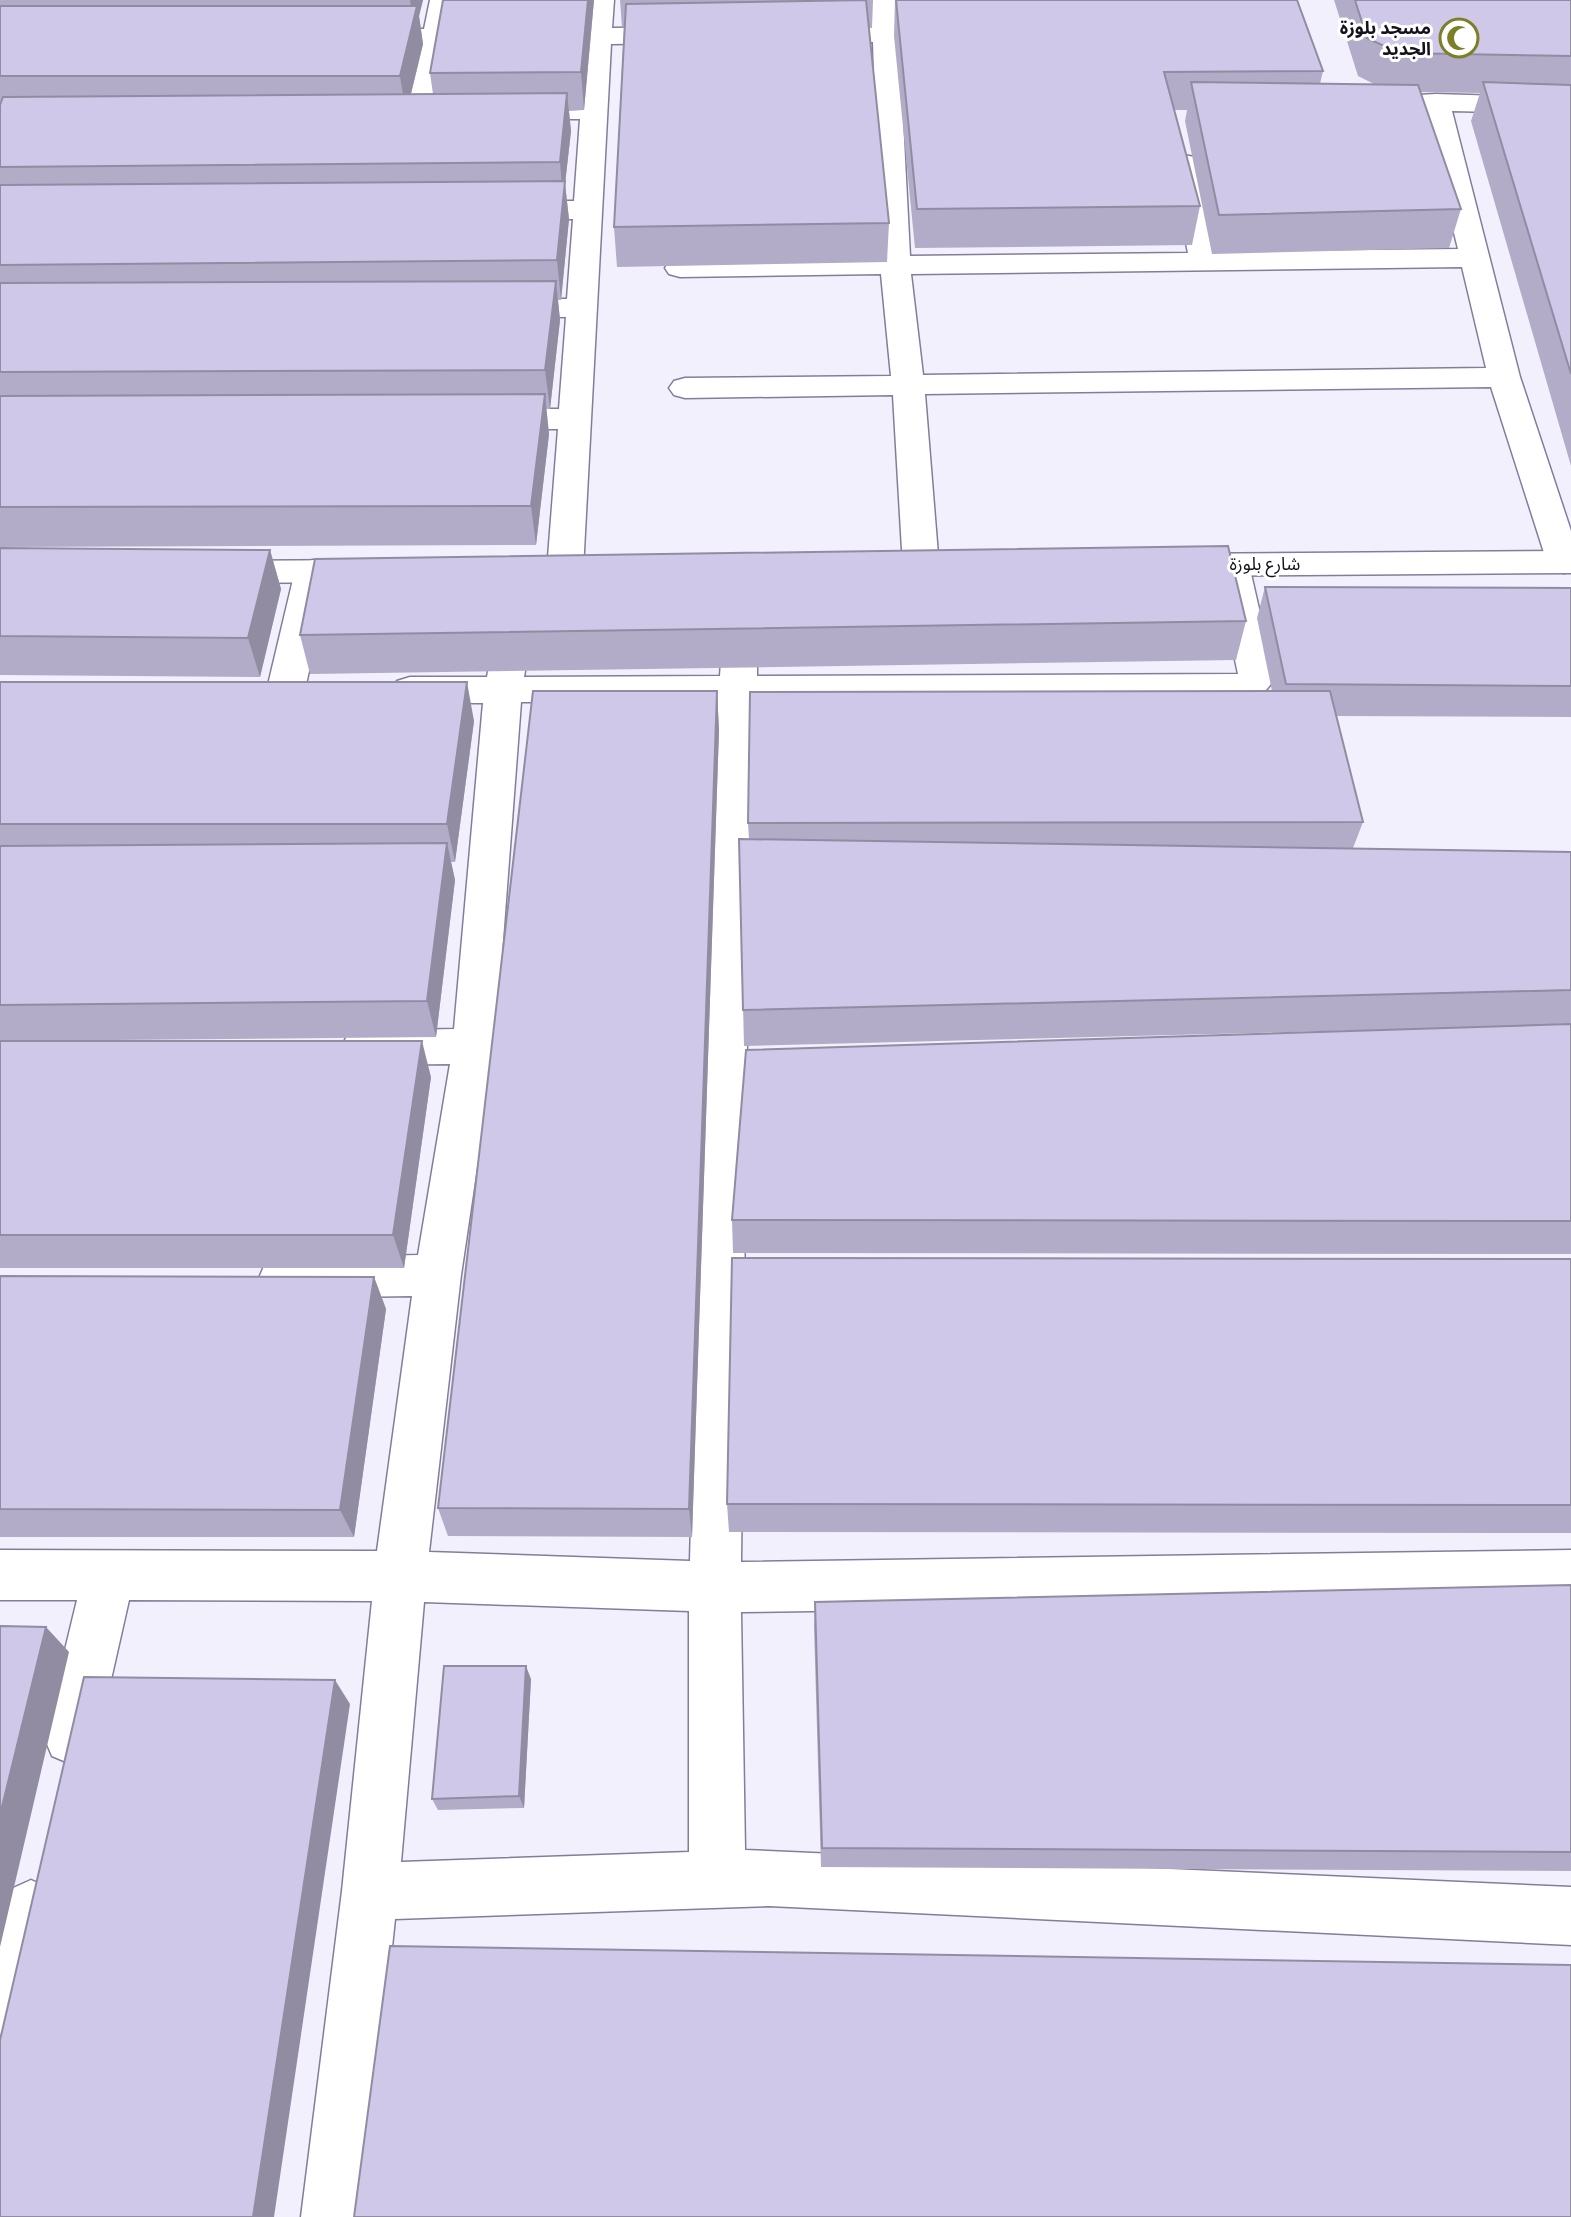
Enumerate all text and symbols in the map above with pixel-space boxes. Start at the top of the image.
place label: مسجد بلوزة الجديد [1340,14,1431,62]
mosque icon: مسجد بلوزة الجديد [1438,17,1480,59]
street label: شارع بلوزة [1230,550,1300,578]

